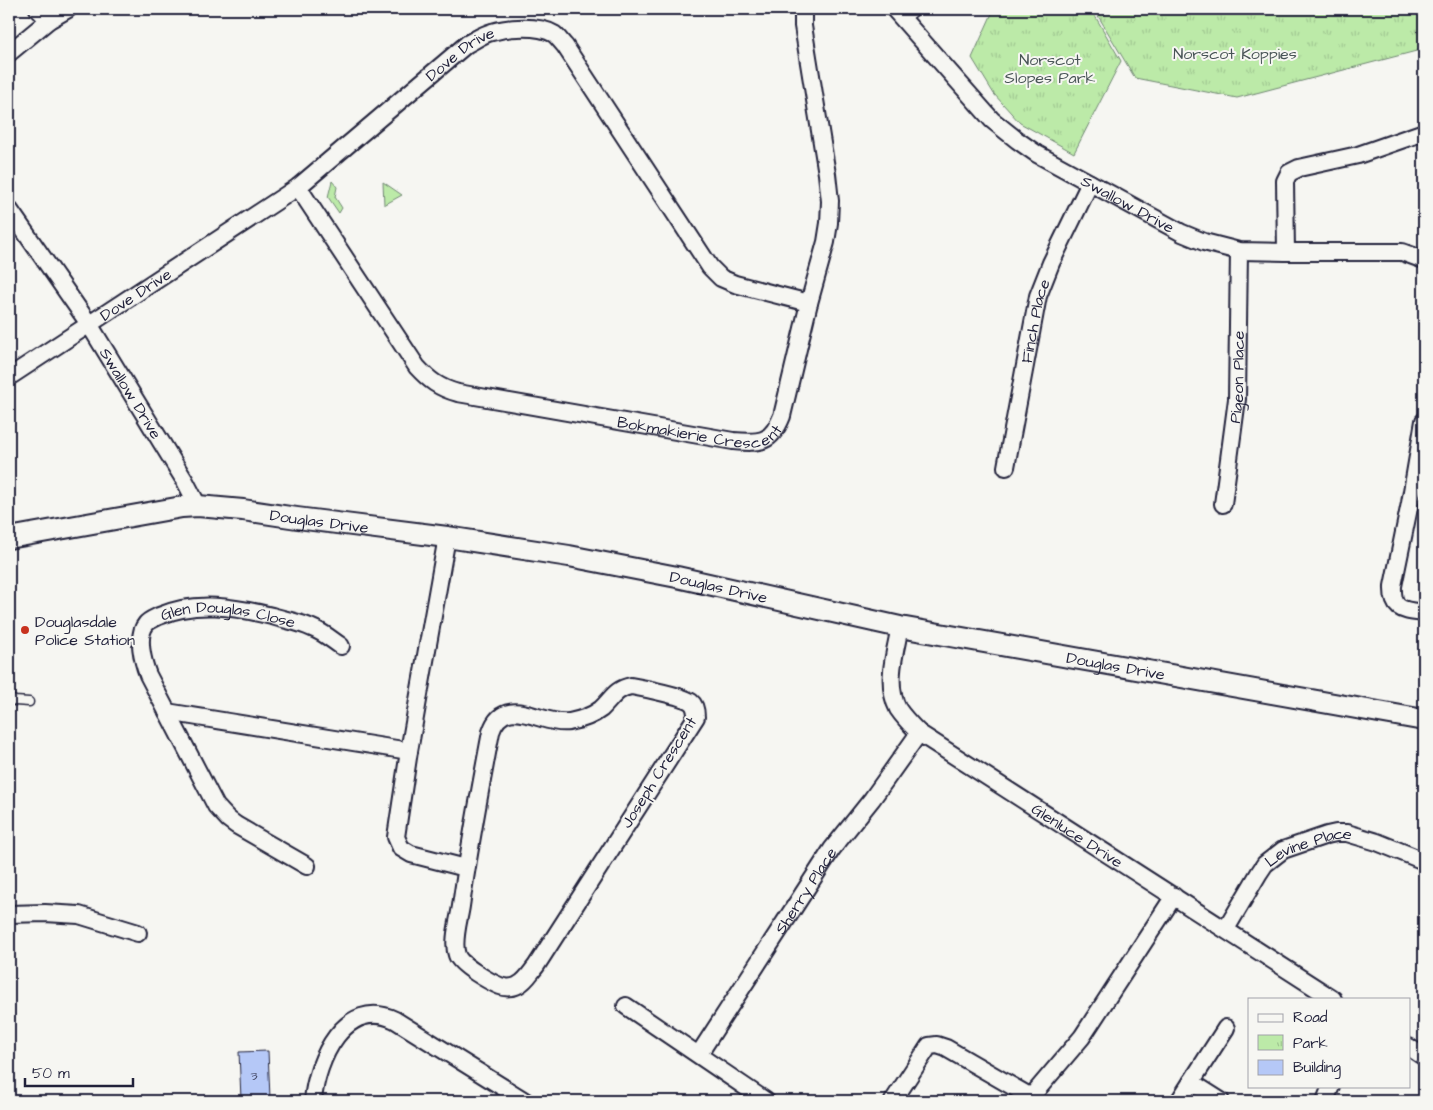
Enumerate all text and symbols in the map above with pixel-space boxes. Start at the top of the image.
street label: Dove Drive [421,22,497,87]
park label: Norscot Koppies [1173,43,1297,65]
park label: Norscot Slopes Park [1005,49,1096,89]
street label: Swallow Drive [1077,170,1178,239]
street label: Dove Drive [96,263,176,326]
street label: Finch Place [1016,275,1056,365]
street label: Pigeon Place [1224,330,1250,425]
street label: Swallow Drive [94,344,167,444]
street label: Bokmakierie Crescent [611,409,779,429]
text: Bokmakierie Crescent [615,411,788,454]
street label: Douglas Drive [268,504,370,539]
street label: Douglas Drive [668,566,770,609]
street label: Glen Douglas Close [157,596,298,634]
place label: Douglasdale Police Station [35,611,135,651]
marker: Douglasdale Police Station [19,624,31,636]
street label: Douglas Drive [1065,647,1167,686]
street label: Joseph Crescent [616,712,702,832]
street label: Glenluce Drive [1027,798,1127,873]
street label: Levine Place [1260,822,1355,872]
street label: Sherry Place [770,843,842,939]
legend [1248,998,1410,1088]
text: Road [1293,1007,1328,1028]
text: Park [1293,1033,1328,1054]
scale bar [25,1055,132,1087]
text: Building [1293,1057,1341,1079]
text: 50 m [32,1063,70,1084]
house number: 3 [250,1066,258,1086]

